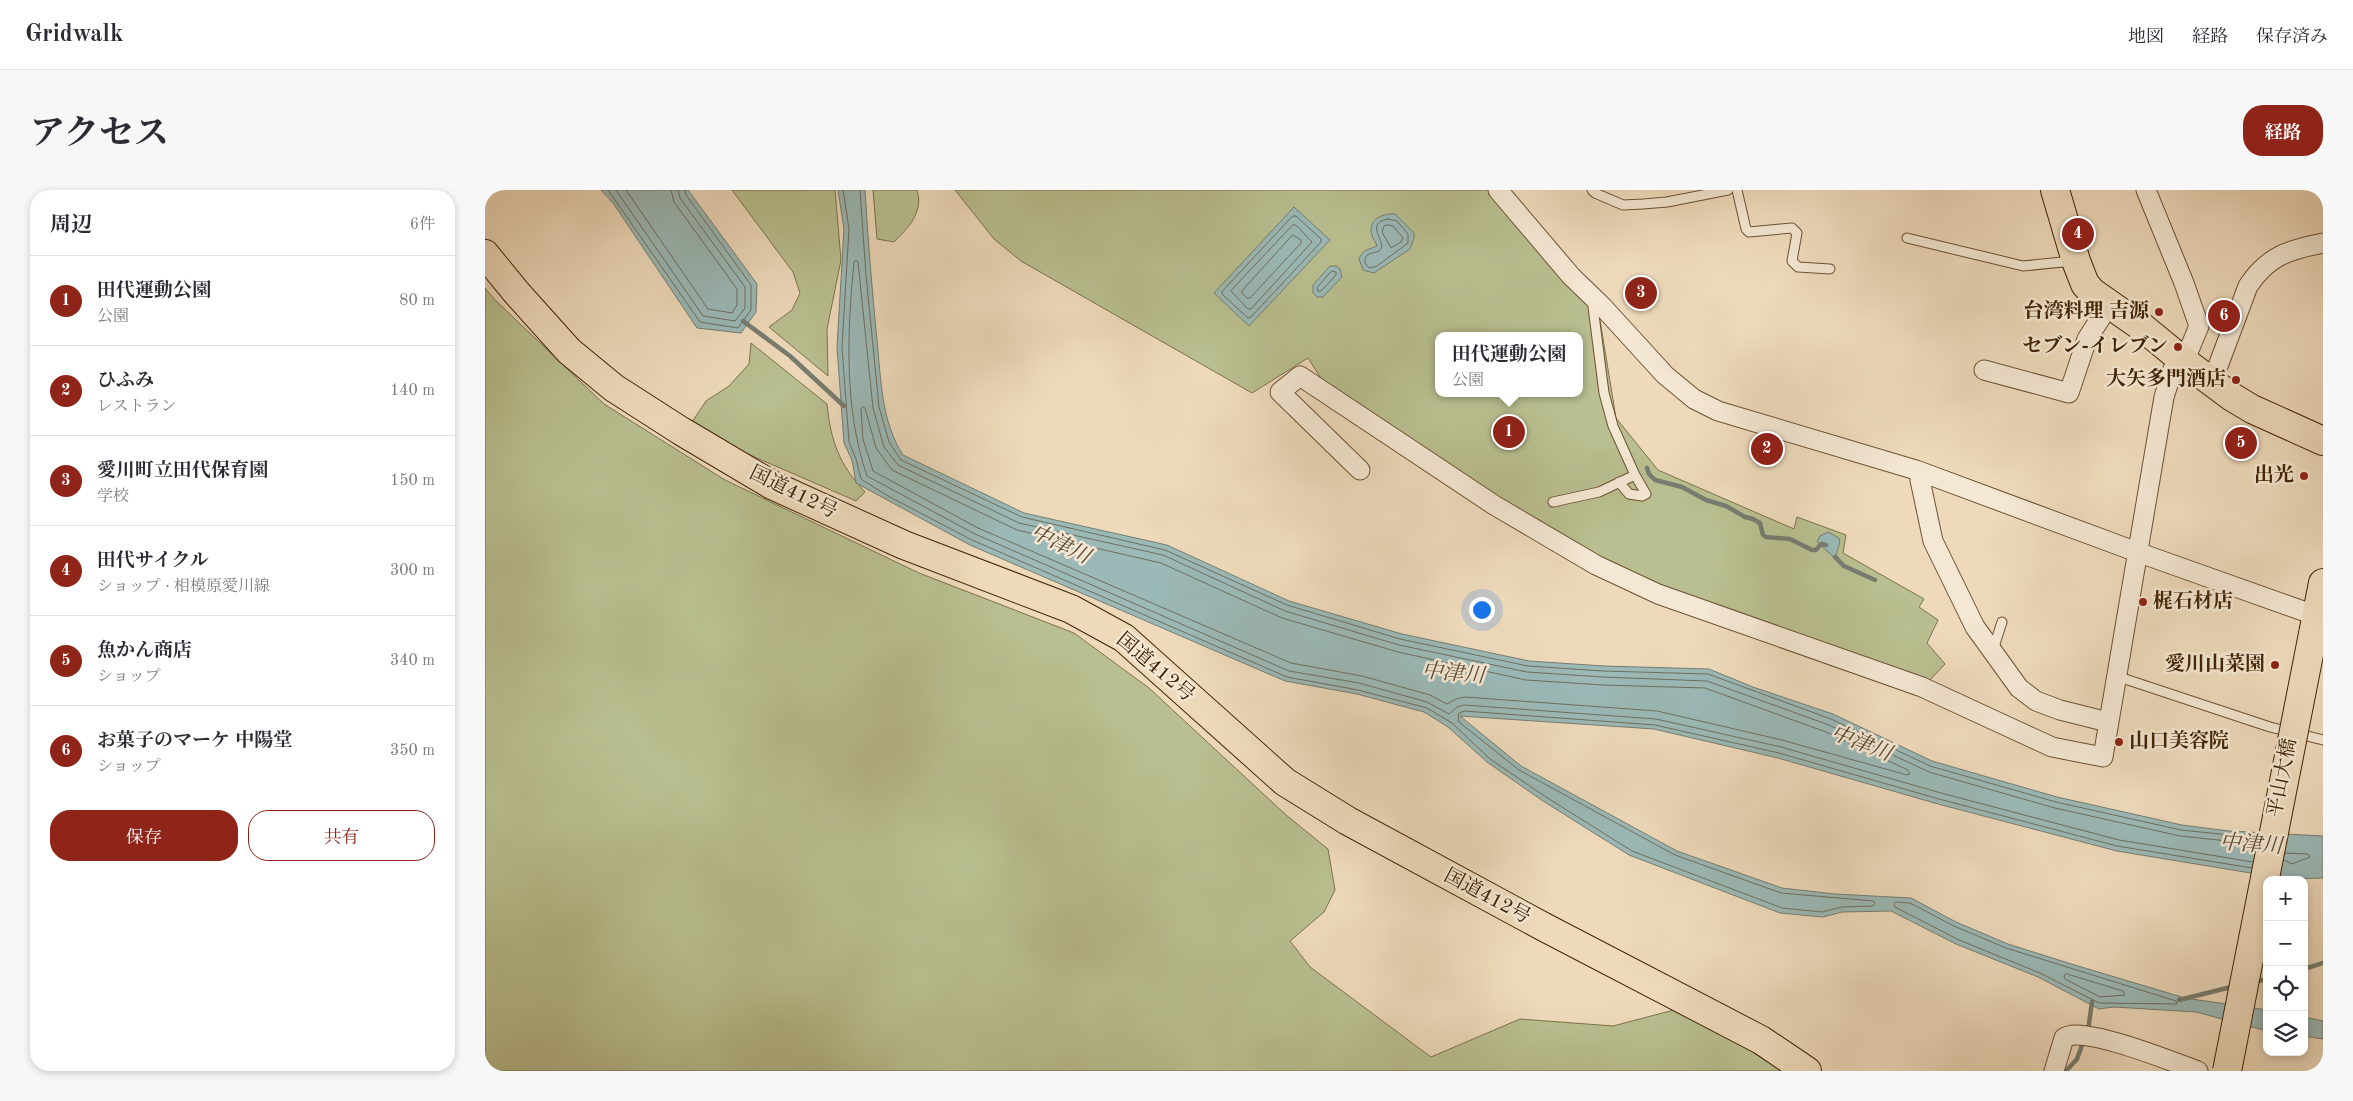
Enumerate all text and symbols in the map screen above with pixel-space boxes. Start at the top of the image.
text: Gridwalk [25,23,123,47]
text: 地図 [2128,28,2164,46]
text: 経路 [2192,28,2228,46]
text: 保存済み [2256,28,2328,46]
button: 経路 [2243,105,2323,156]
text: アクセス [30,117,169,152]
text: 周辺 [50,215,92,236]
pin: 4 [2062,215,2094,253]
text: 6件 [410,217,435,233]
pin: 3 [1625,274,1657,312]
text: 田代運動公園 [97,282,211,301]
text: 1 [61,293,71,309]
text: 80 m [399,293,435,309]
pin: 6 [2208,297,2240,335]
place label: 台湾料理 吉源 [2023,299,2149,322]
marker: 台湾料理 吉源 [2153,306,2165,318]
text: 公園 [97,309,129,325]
popup [1435,332,1583,397]
place label: セブン-イレブン [2022,335,2168,357]
marker: セブン-イレブン [2172,341,2184,353]
text: 田代運動公園 [1452,346,1566,365]
place label: 大矢多門酒店 [2106,367,2226,390]
text: ひふみ [97,372,154,391]
text: 公園 [1452,373,1484,389]
marker: 大矢多門酒店 [2230,374,2242,386]
text: 2 [61,383,71,399]
text: 140 m [390,383,435,399]
text: レストラン [97,399,177,415]
pin: 1 [1493,413,1525,451]
pin: 5 [2225,424,2257,462]
pin: 2 [1751,430,1783,468]
street label: 国道412号 [746,461,841,523]
text: 愛川町立田代保育園 [97,462,268,481]
place label: 出光 [2254,464,2294,486]
marker: 出光 [2298,470,2310,482]
text: 3 [61,473,71,489]
text: 150 m [390,473,435,489]
text: 学校 [97,489,129,505]
water label: 中津川 [1027,520,1096,569]
text: 田代サイクル [97,552,209,571]
text: 4 [61,563,71,579]
text: 300 m [390,563,435,579]
text: ショップ · 相模原愛川線 [97,579,270,595]
place label: 梶石材店 [2153,590,2233,612]
marker: 梶石材店 [2137,596,2149,608]
your location [1469,597,1495,623]
street label: 国道412号 [1112,628,1199,706]
text: 魚かん商店 [97,642,192,661]
place label: 愛川山菜園 [2165,652,2265,675]
text: 5 [61,653,71,669]
text: 340 m [390,653,435,669]
water label: 中津川 [1421,659,1487,687]
marker: 愛川山菜園 [2269,659,2281,671]
text: ショップ [97,669,161,685]
water label: 中津川 [1828,721,1897,766]
place label: 山口美容院 [2129,729,2229,752]
text: お菓子のマーケ 中陽堂 [97,732,292,751]
marker: 山口美容院 [2113,736,2125,748]
street label: 平山大橋 [2264,736,2300,819]
text: 6 [61,743,71,759]
text: 350 m [390,743,435,759]
text: ショップ [97,759,161,775]
button: 保存 [50,810,238,861]
button: 共有 [248,810,435,861]
water label: 中津川 [2219,830,2285,858]
street label: 国道412号 [1440,864,1534,928]
map controls [2263,876,2308,1056]
button: + [2263,876,2308,921]
button: − [2263,921,2308,966]
button: locate [2263,966,2308,1011]
button: layers [2263,1011,2308,1056]

